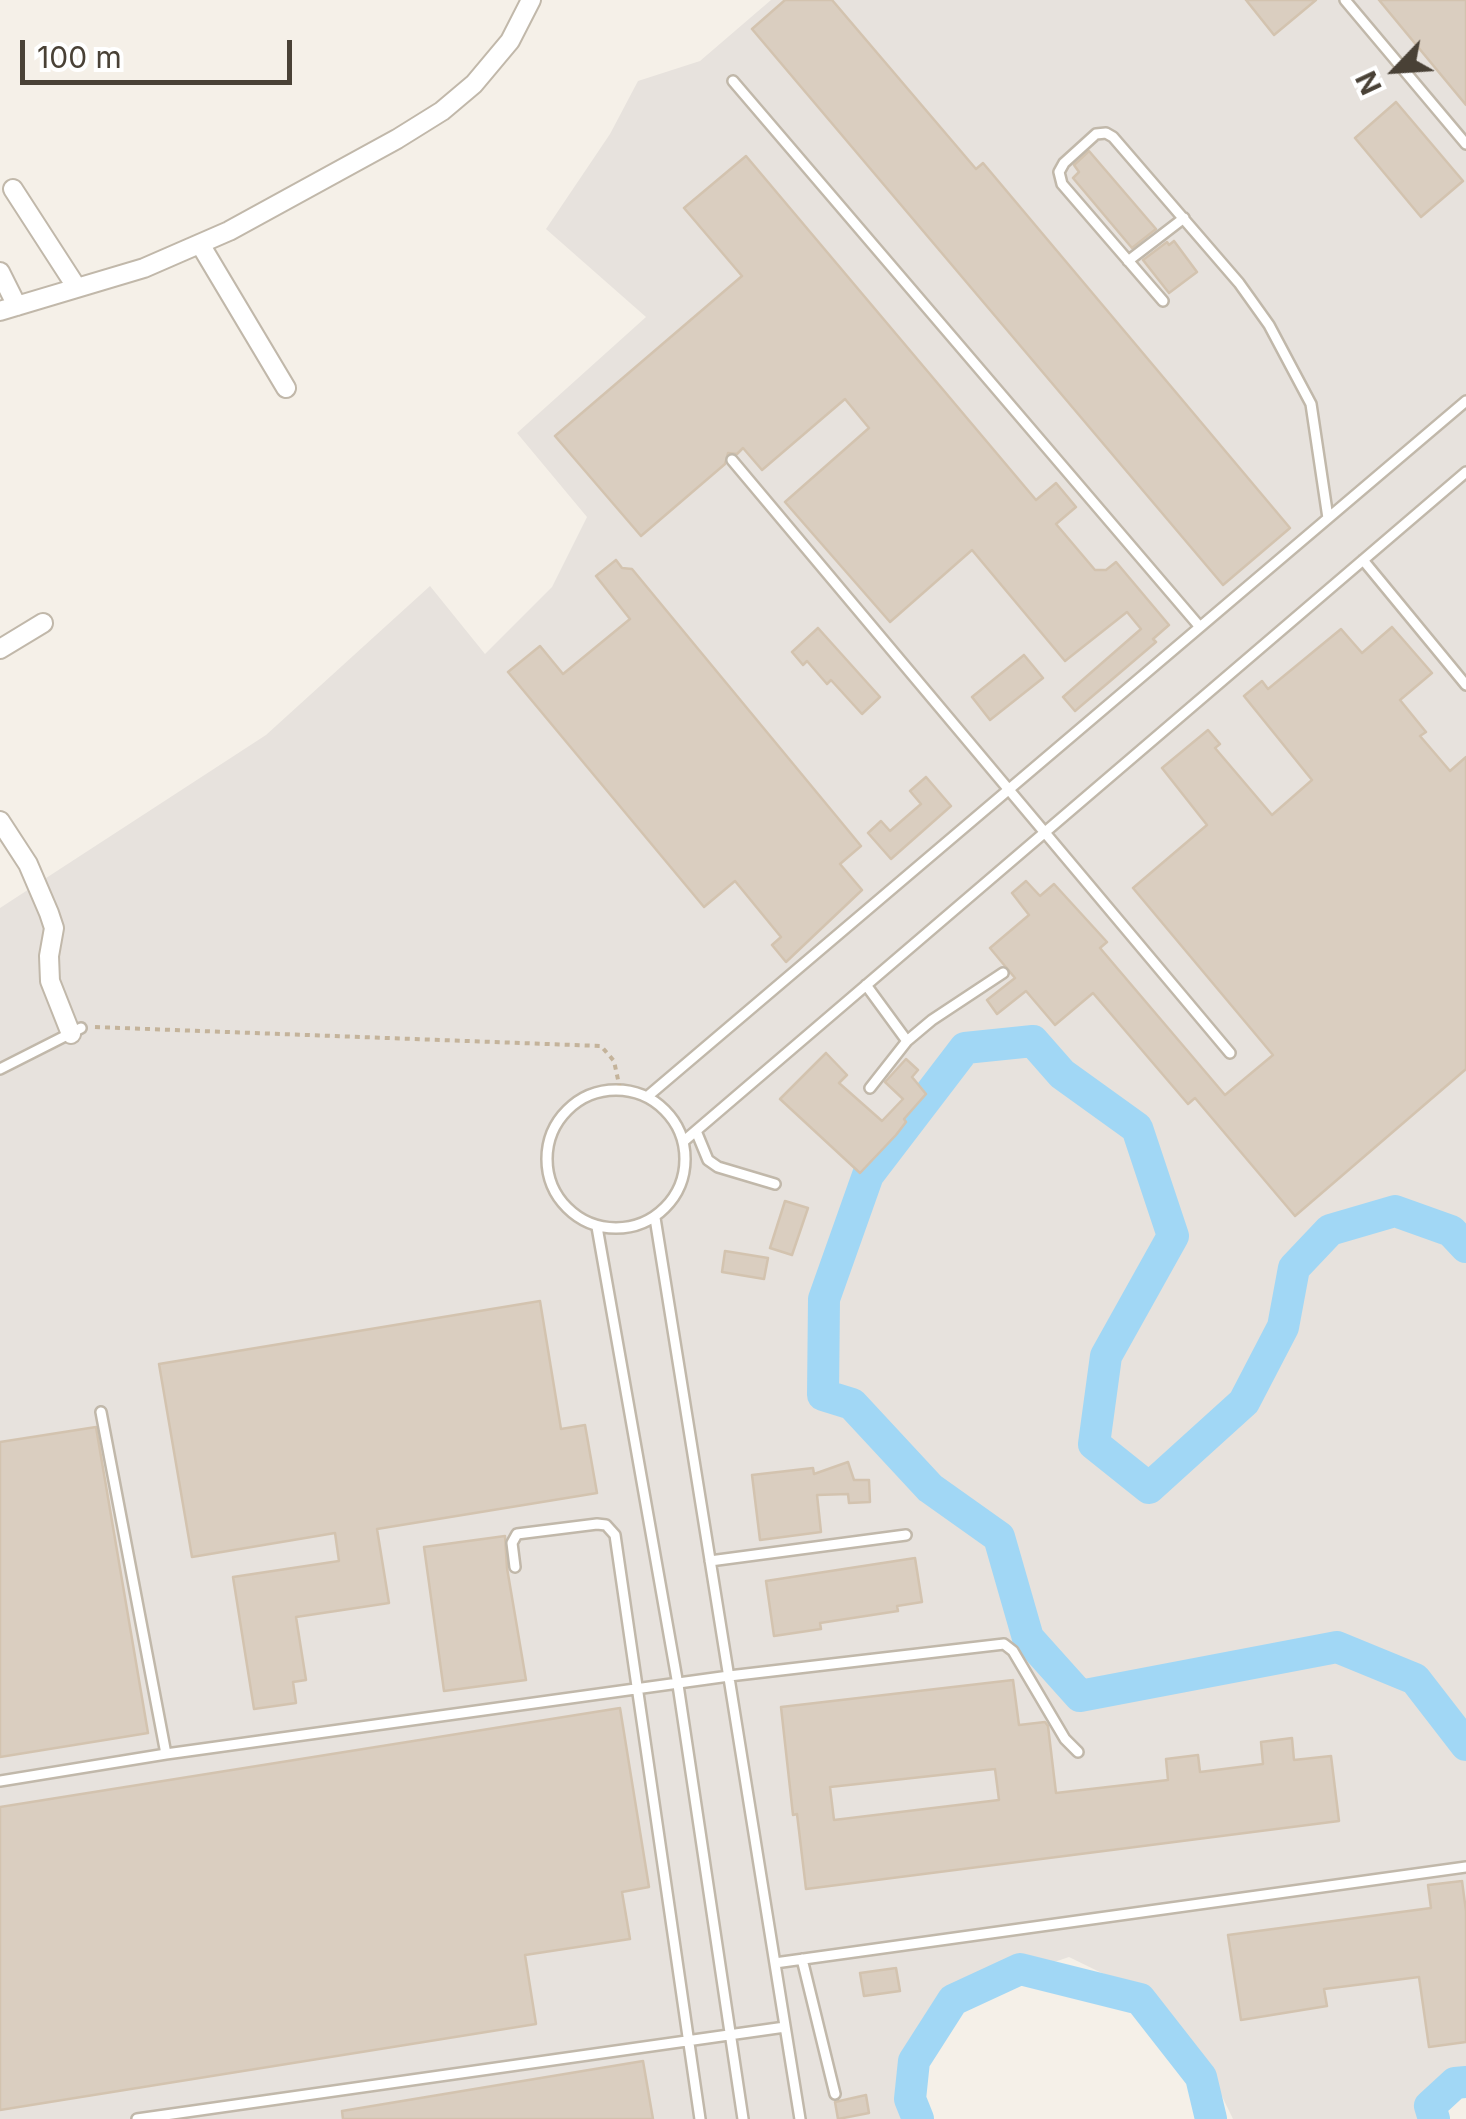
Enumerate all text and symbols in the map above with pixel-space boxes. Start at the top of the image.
scale bar [25,20,298,82]
north arrow [1346,20,1446,120]
text: 100 m [37,39,122,75]
text: N [1349,66,1389,100]

